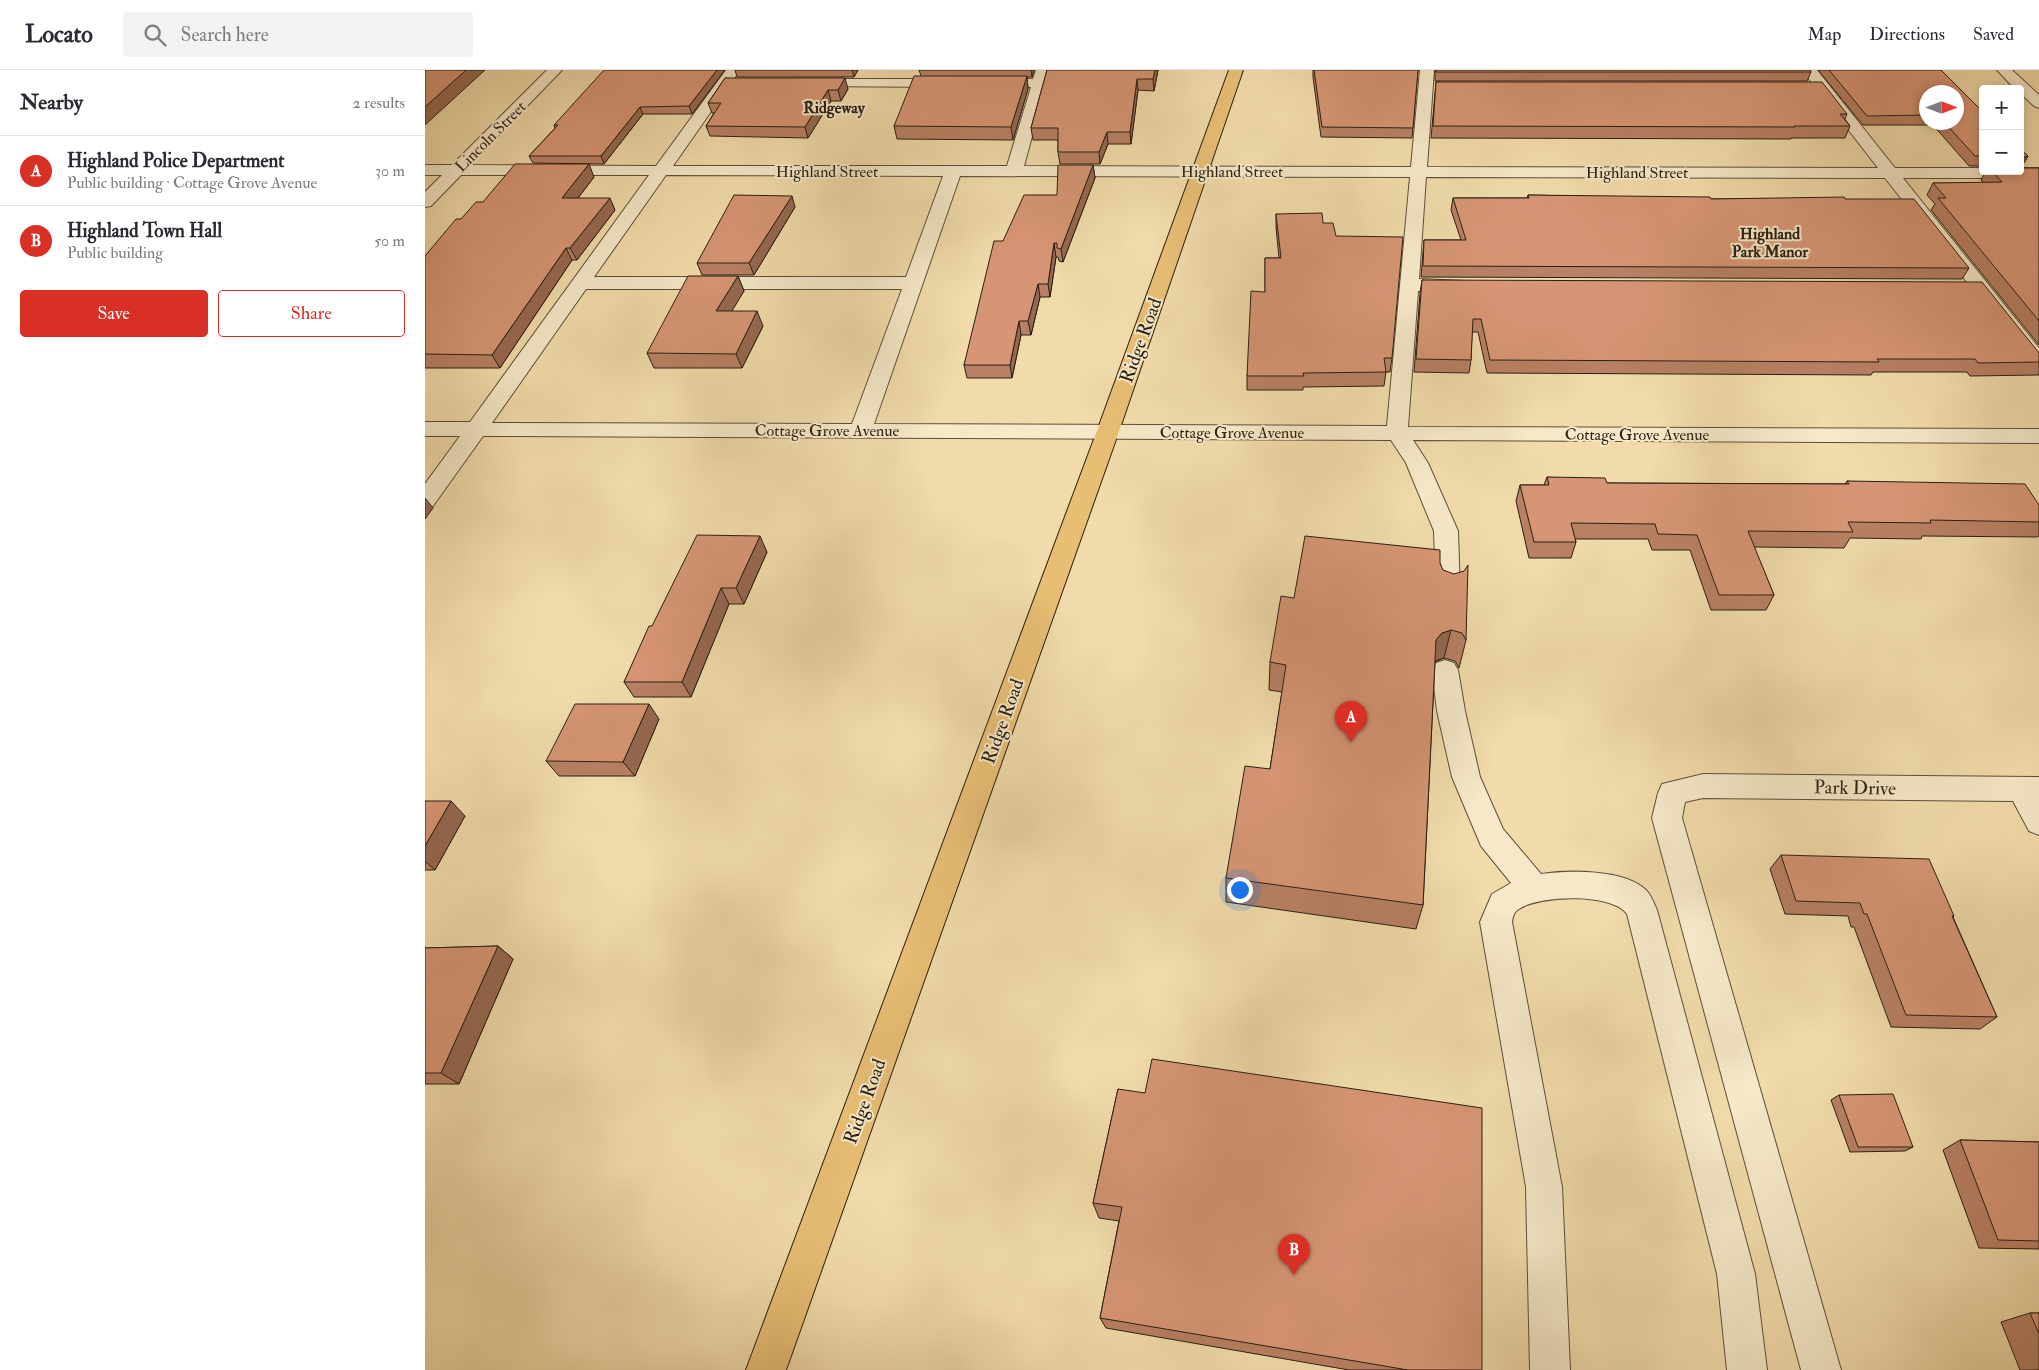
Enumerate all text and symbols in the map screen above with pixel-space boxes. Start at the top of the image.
search box [123,12,473,57]
text: Locato [25,19,93,50]
icon: search [141,21,169,49]
text: Search here [181,23,269,47]
text: Map [1808,23,1841,46]
text: Directions [1869,23,1945,46]
text: Saved [1973,23,2014,46]
north arrow [1919,85,1964,130]
map controls [1979,85,2024,175]
button: + [1979,85,2024,130]
text: Nearby [20,89,83,116]
text: 2 results [352,93,405,113]
street label: Lincoln Street [451,97,530,176]
district label: Ridgeway [803,98,866,119]
button: − [1979,130,2024,175]
text: Highland Police Department [67,149,284,173]
text: A [31,161,41,181]
text: 30 m [375,161,405,181]
street label: Highland Street [776,162,878,182]
street label: Highland Street [1181,162,1283,182]
street label: Highland Street [1586,163,1688,183]
text: Public building · Cottage Grove Avenue [67,173,317,193]
text: Highland Town Hall [67,219,222,243]
district label: Highland Park Manor [1732,224,1809,262]
text: B [31,231,41,251]
text: 50 m [374,231,405,251]
text: Public building [67,243,163,263]
button: Save [20,290,208,337]
button: Share [218,290,405,337]
street label: Ridge Road [1114,294,1168,386]
street label: Cottage Grove Avenue [755,421,899,441]
street label: Cottage Grove Avenue [1160,423,1304,443]
street label: Cottage Grove Avenue [1565,425,1709,445]
street label: Ridge Road [976,675,1030,767]
pin: A [1335,701,1367,742]
street label: Park Drive [1814,775,1896,801]
your location [1227,877,1253,903]
street label: Ridge Road [838,1055,892,1147]
pin: B [1278,1234,1310,1275]

